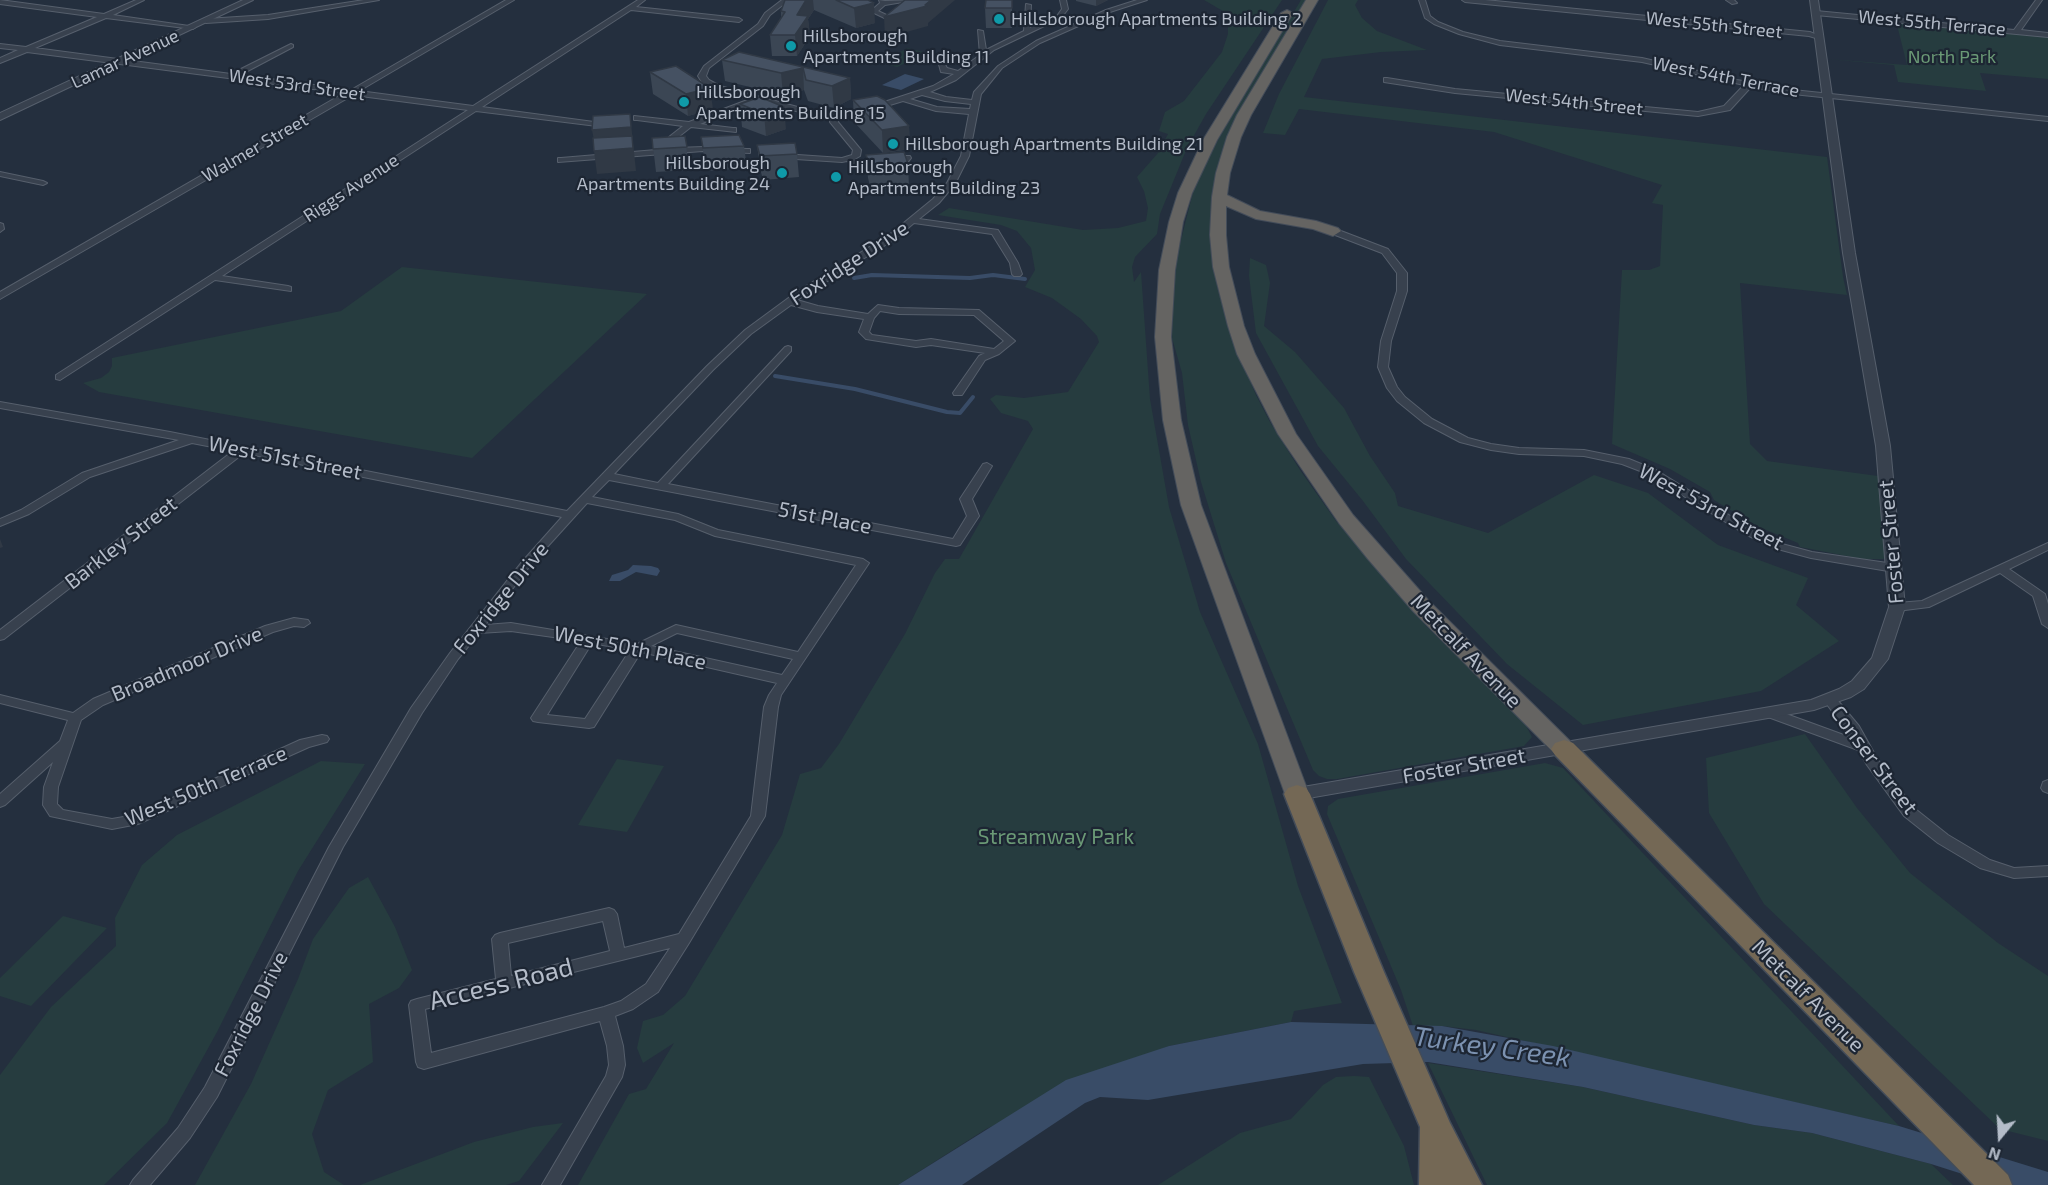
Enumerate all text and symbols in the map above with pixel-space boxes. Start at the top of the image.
street label: West 55th Terrace [1857,6,2007,40]
street label: West 55th Street [1645,7,1783,43]
place label: Hillsborough Apartments Building 2 [1011,8,1302,30]
marker: Hillsborough Apartments Building 2 [992,12,1006,26]
street label: Lamar Avenue [68,25,182,93]
place label: Hillsborough Apartments Building 11 [803,25,989,68]
marker: Hillsborough Apartments Building 11 [784,39,798,53]
park label: North Park [1908,46,1996,68]
street label: West 54th Terrace [1651,52,1801,102]
street label: West 53rd Street [227,65,367,105]
place label: Hillsborough Apartments Building 15 [696,81,885,124]
street label: West 54th Street [1504,84,1644,120]
marker: Hillsborough Apartments Building 15 [677,95,691,109]
street label: Walmer Street [198,109,312,187]
place label: Hillsborough Apartments Building 21 [905,133,1203,155]
marker: Hillsborough Apartments Building 21 [886,137,900,151]
street label: Riggs Avenue [299,149,403,227]
place label: Hillsborough Apartments Building 24 [577,152,770,195]
place label: Hillsborough Apartments Building 23 [848,156,1040,198]
marker: Hillsborough Apartments Building 24 [775,166,789,180]
marker: Hillsborough Apartments Building 23 [829,170,843,184]
street label: Foxridge Drive [785,215,913,311]
street label: West 51st Street [206,431,364,485]
street label: West 53rd Street [1634,458,1788,556]
street label: Foster Street [1873,479,1909,605]
street label: Barkley Street [60,491,182,595]
street label: 51st Place [776,497,874,539]
street label: Foxridge Drive [448,537,554,659]
street label: Metcalf Avenue [1405,589,1527,713]
street label: Broadmoor Drive [108,621,266,707]
street label: West 50th Place [552,621,708,675]
street label: Conser Street [1825,701,1923,819]
street label: West 50th Terrace [121,740,291,832]
street label: Foster Street [1401,743,1527,789]
park label: Streamway Park [978,824,1134,850]
street label: Metcalf Avenue [1747,935,1869,1057]
street label: Foxridge Drive [209,947,293,1081]
street label: Access Road [426,951,576,1017]
water label: Turkey Creek [1412,1020,1572,1074]
north arrow [1970,1107,2030,1167]
text: N [1986,1144,2003,1165]

